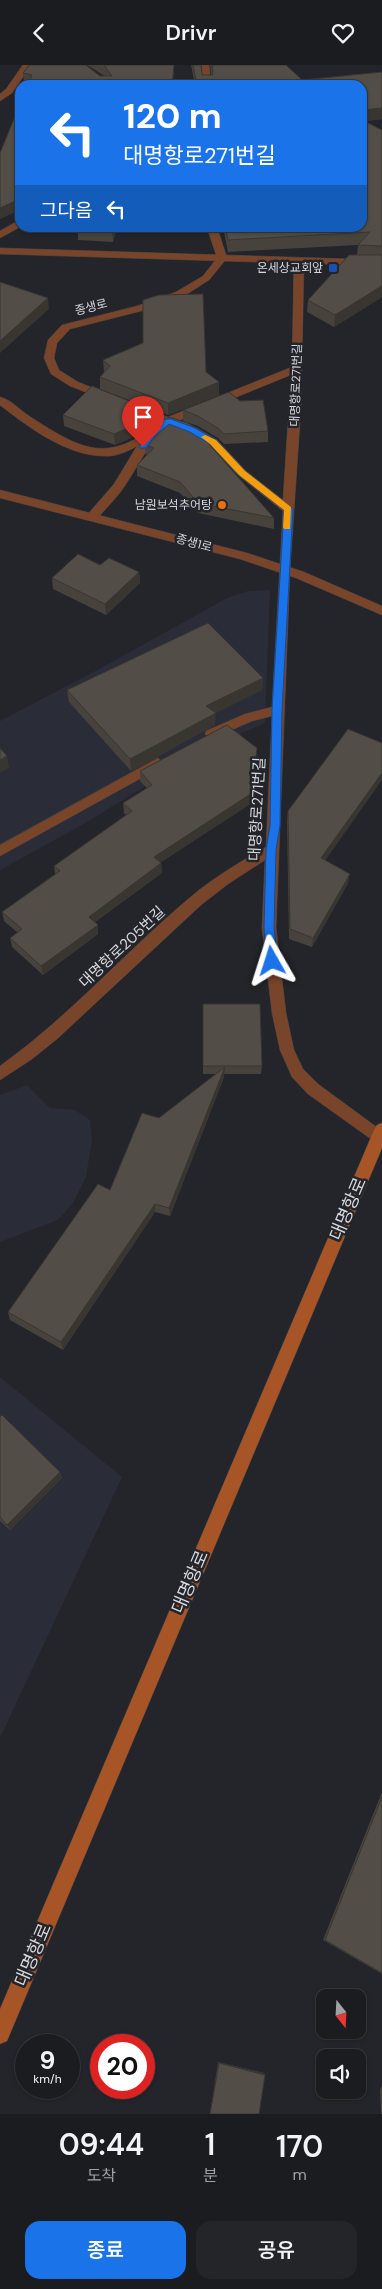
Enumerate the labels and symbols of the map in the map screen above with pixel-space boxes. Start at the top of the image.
place label: 온세상교회앞 [257,260,323,276]
marker: 온세상교회앞 [327,262,339,274]
street label: 종생로 [73,295,109,319]
street label: 대명항로271번길 [287,343,305,427]
pin [122,396,164,447]
place label: 남원보석추어탕 [135,497,212,513]
marker: 남원보석추어탕 [216,499,228,511]
street label: 종생1로 [174,531,214,555]
street label: 대명항로271번길 [244,757,270,861]
street label: 대명항로205번길 [75,902,169,992]
position arrow [245,934,297,986]
street label: 대명항로 [324,1174,372,1244]
street label: 대명항로 [166,1547,214,1617]
street label: 대명항로 [9,1920,57,1990]
north arrow [316,1989,366,2039]
speed limit sign: 20 [90,2034,155,2099]

